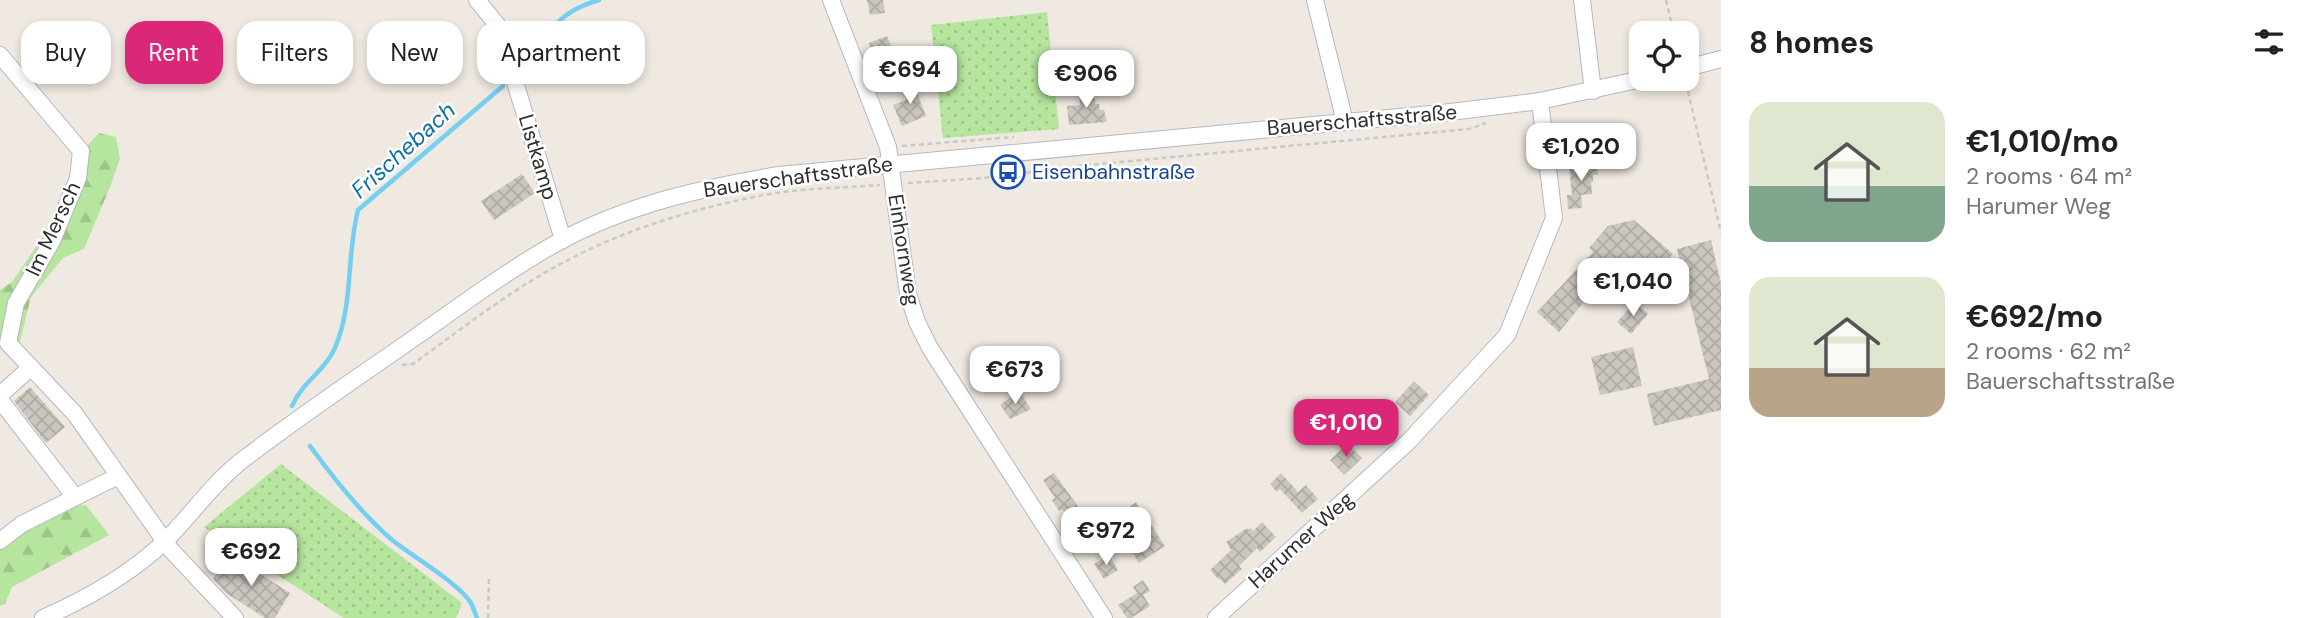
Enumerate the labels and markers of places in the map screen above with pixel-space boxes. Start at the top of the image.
pin: €694 [869,46,951,106]
pin: €906 [1045,50,1127,110]
pin: €1,020 [1524,124,1638,183]
bus stop icon: Eisenbahnstraße [989,153,1027,191]
place label: Eisenbahnstraße [1032,158,1195,186]
pin: €1,040 [1576,258,1690,318]
pin: €673 [974,346,1056,406]
pin: €1,010 [1289,400,1403,459]
pin: €972 [1065,508,1147,567]
pin: €692 [210,528,292,588]

